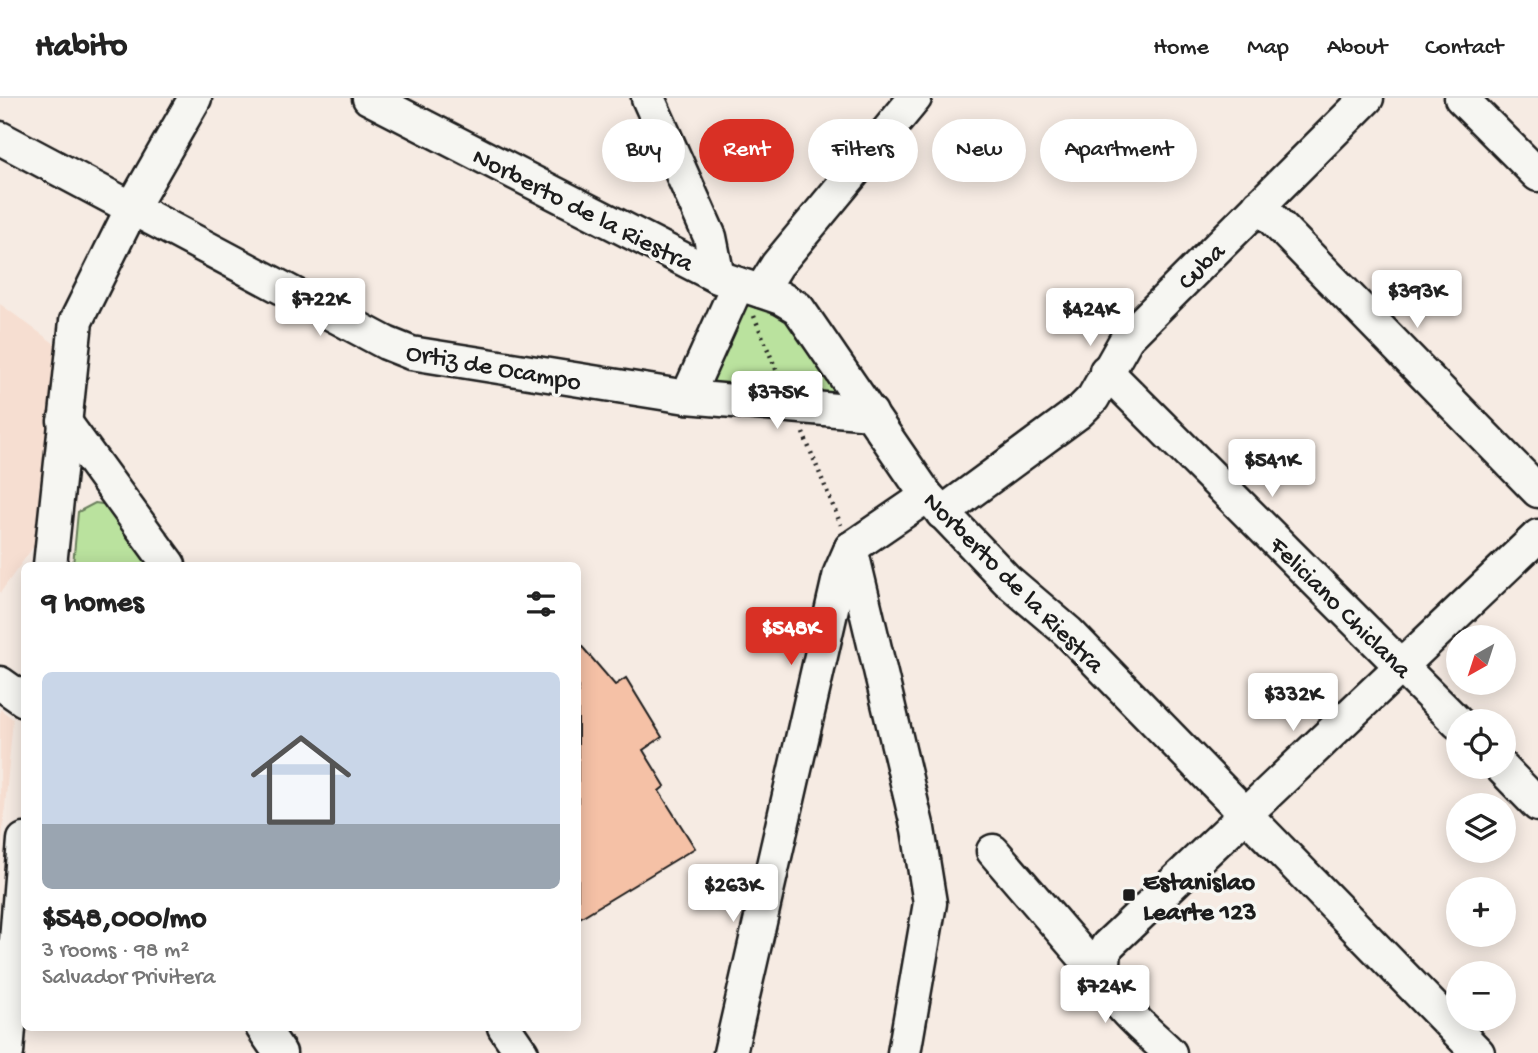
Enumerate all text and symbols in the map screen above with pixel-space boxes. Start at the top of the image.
text: Habito [35,29,127,67]
text: Home [1153,34,1209,63]
text: Map [1247,34,1289,63]
text: About [1327,34,1387,63]
text: Contact [1425,34,1503,63]
chip: Buy [602,119,685,182]
chip: Rent [699,119,794,182]
chip: Filters [808,119,918,182]
chip: New [932,119,1026,182]
chip: Apartment [1040,119,1197,182]
street label: Norberto de la Riestra [466,143,699,282]
street label: Cuba [1173,237,1234,298]
pin: $393K [1368,271,1466,330]
pin: $722K [271,278,369,338]
text: $393K [1388,279,1446,306]
text: $722K [291,287,349,314]
pin: $424K [1041,288,1139,348]
text: $424K [1062,297,1118,324]
street label: Ortiz de Ocampo [403,339,583,400]
pin: $375K [728,372,826,431]
text: $375K [748,380,807,407]
pin: $541K [1223,440,1321,499]
text: $541K [1244,448,1300,475]
street label: Norberto de la Riestra [915,487,1110,682]
street label: Feliciano Chiclana [1261,531,1418,688]
icon: filters [522,585,560,623]
text: 9 homes [42,587,144,622]
pin: $548K [742,608,840,667]
text: $548K [762,616,820,643]
north arrow [1446,625,1516,695]
map controls [1446,625,1516,1031]
pin: $332K [1244,674,1342,733]
text: $332K [1264,682,1322,709]
button: locate [1446,709,1516,779]
icon: home [238,717,364,843]
button: layers [1446,793,1516,863]
pin: $263K [684,864,782,924]
place label: Estanislao Learte 123 [1143,869,1257,930]
text: $263K [704,873,762,900]
button: + [1446,877,1516,947]
marker: Estanislao Learte 123 [1121,887,1137,903]
text: $548,000/mo [42,903,207,938]
text: 3 rooms · 98 m² [42,938,189,965]
button: − [1446,961,1516,1031]
text: Salvador Privitera [42,965,216,992]
pin: $724K [1056,965,1154,1025]
text: $724K [1076,974,1134,1001]

